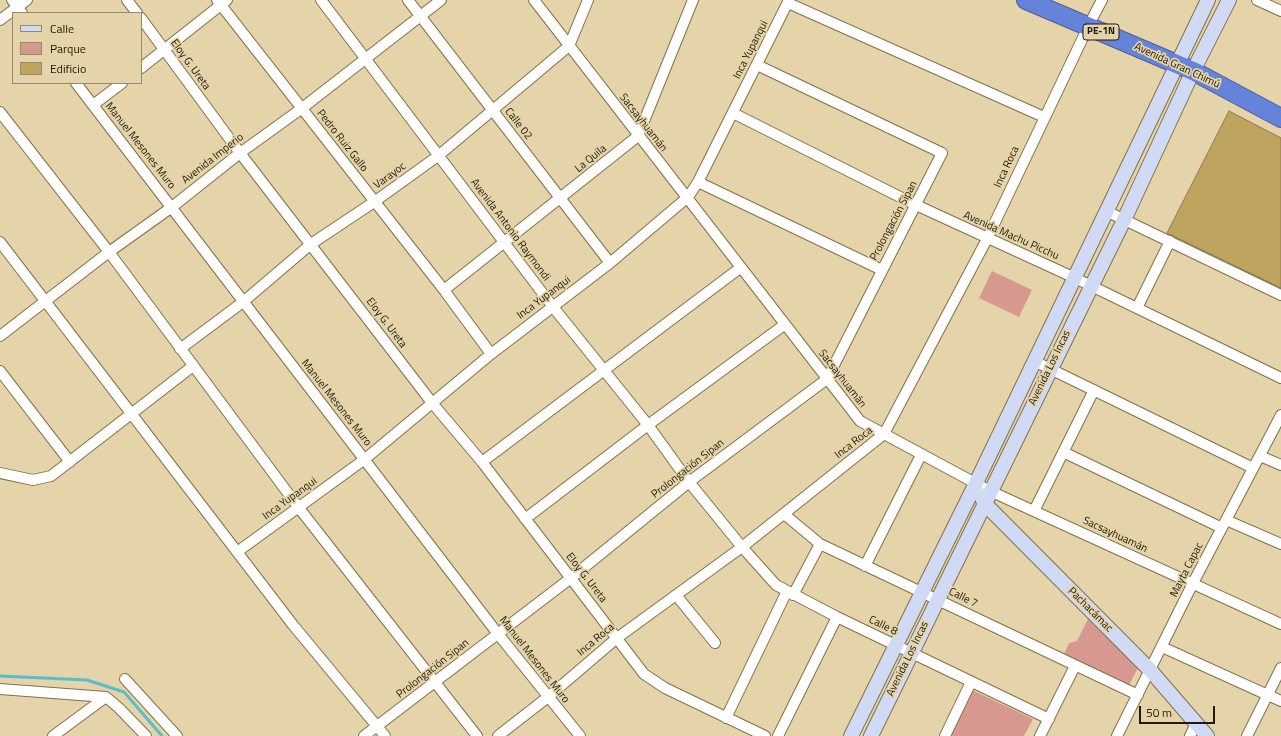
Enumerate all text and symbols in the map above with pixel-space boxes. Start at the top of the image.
legend [12,12,142,84]
text: Calle [50,19,74,38]
street label: Inca Yupanqui [731,19,771,81]
road number: PE-1N [1083,24,1119,40]
street label: Eloy G. Ureta [167,37,213,93]
text: Parque [50,39,86,58]
street label: Avenida Gran Chimú [1132,40,1222,92]
text: Edificio [50,59,86,78]
street label: Sacsayhuamán [616,91,670,155]
street label: Manuel Mesones Muro [102,100,178,192]
street label: Calle 02 [501,105,535,143]
street label: Pedro Ruiz Gallo [314,107,370,175]
street label: Avenida Imperio [180,131,246,187]
street label: La Quila [573,142,609,176]
street label: Inca Roca [992,144,1022,190]
street label: Varayoc [371,160,409,192]
street label: Avenida Antonio Raymondi [467,176,553,284]
street label: Prolongación Sipan [867,179,921,263]
street label: Avenida Machu Picchu [961,209,1061,263]
street label: Inca Yupanqui [515,274,573,322]
street label: Eloy G. Ureta [363,295,409,351]
street label: Avenida Los Incas [1026,328,1074,408]
street label: Sacsayhuamán [815,347,869,411]
street label: Manuel Mesones Muro [298,357,374,449]
street label: Inca Roca [833,424,875,462]
street label: Prolongación Sipan [649,437,727,501]
street label: Inca Yupanqui [260,475,320,523]
street label: Sacsayhuamán [1080,514,1150,556]
street label: Mayta Capac [1168,541,1206,599]
street label: Eloy G. Ureta [563,551,609,605]
street label: Calle 7 [946,585,980,611]
street label: Pachacámac [1065,585,1115,635]
street label: Calle 8 [866,613,900,639]
street label: Manuel Mesones Muro [496,614,572,706]
street label: Avenida Los Incas [884,619,932,699]
street label: Inca Roca [575,621,617,659]
street label: Prolongación Sipan [394,637,472,701]
scale bar [1141,698,1217,724]
text: 50 m [1146,703,1172,722]

